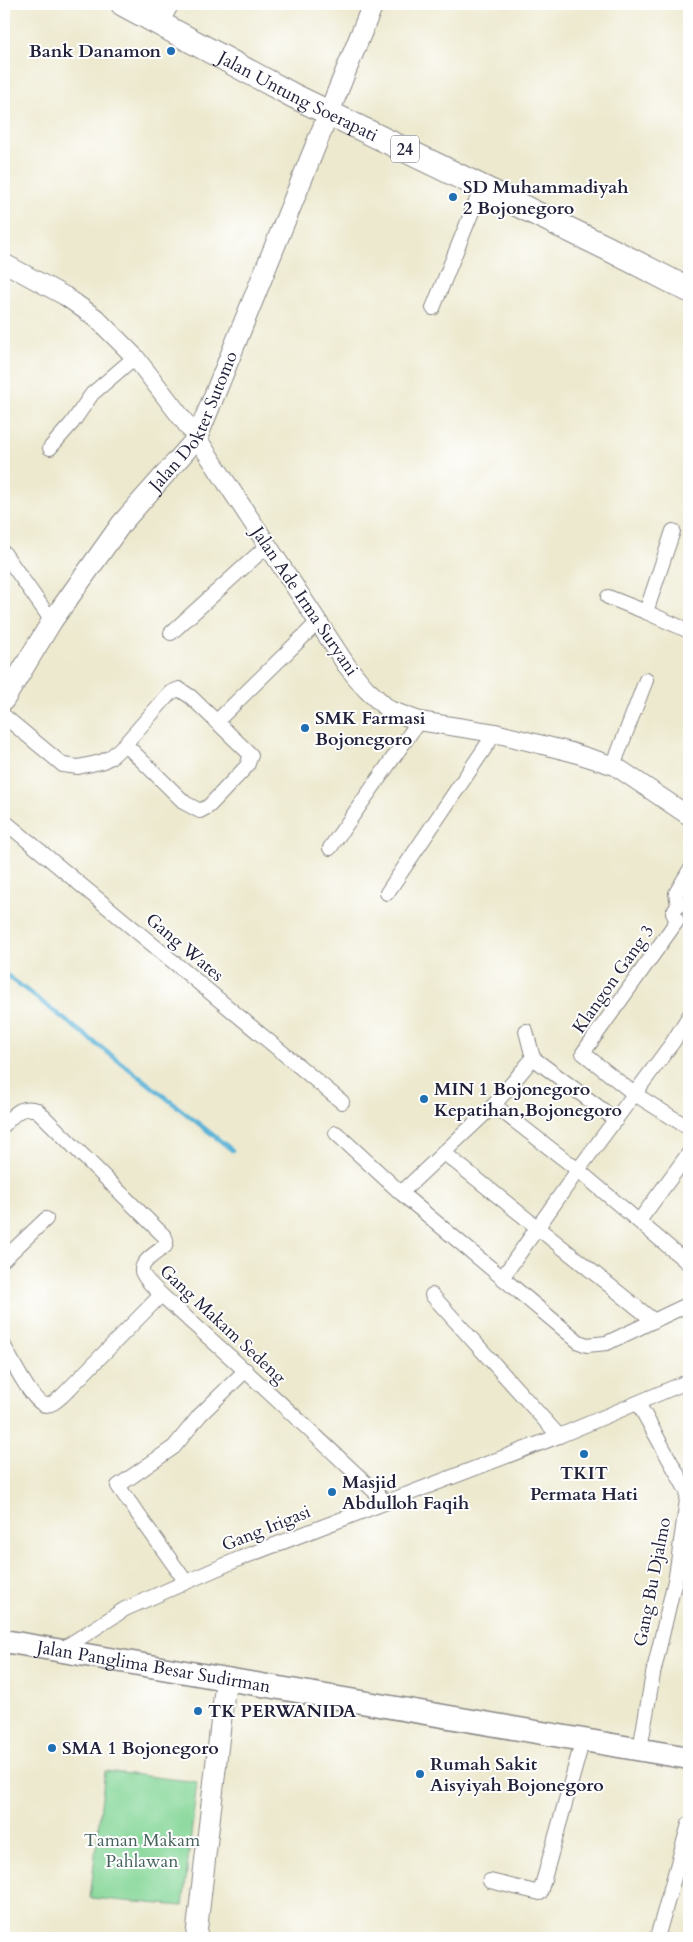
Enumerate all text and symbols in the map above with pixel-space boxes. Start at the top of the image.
place label: Bank Danamon [29,39,161,64]
street label: Jalan Untung Soerapati [211,44,382,148]
marker: Bank Danamon [165,45,177,57]
road number: 24 [391,136,419,162]
place label: SD Muhammadiyah 2 Bojonegoro [463,175,628,221]
marker: SD Muhammadiyah 2 Bojonegoro [447,191,459,203]
street label: Jalan Dokter Sutomo [142,347,244,499]
street label: Jalan Ade Irma Suryani [244,519,364,681]
place label: SMK Farmasi Bojonegoro [315,706,426,752]
marker: SMK Farmasi Bojonegoro [299,722,311,734]
street label: Gang Wates [140,907,229,987]
street label: Klangon Gang 3 [567,920,660,1039]
place label: MIN 1 Bojonegoro Kepatihan,Bojonegoro [434,1077,622,1123]
marker: MIN 1 Bojonegoro Kepatihan,Bojonegoro [418,1093,430,1105]
street label: Gang Makam Sedeng [154,1259,292,1390]
marker: TKIT Permata Hati [578,1448,590,1460]
place label: TKIT Permata Hati [530,1461,638,1507]
place label: Masjid Abdulloh Faqih [342,1470,469,1516]
marker: Masjid Abdulloh Faqih [326,1486,338,1498]
street label: Gang Irigasi [218,1499,314,1558]
street label: Gang Bu Djalmo [628,1515,677,1649]
street label: Jalan Panglima Besar Sudirman [32,1634,273,1699]
place label: TK PERWANIDA [208,1699,357,1724]
marker: TK PERWANIDA [192,1705,204,1717]
place label: SMA 1 Bojonegoro [62,1736,219,1761]
marker: SMA 1 Bojonegoro [46,1742,58,1754]
place label: Rumah Sakit Aisyiyah Bojonegoro [430,1752,604,1798]
marker: Rumah Sakit Aisyiyah Bojonegoro [414,1768,426,1780]
park label: Taman Makam Pahlawan [84,1828,201,1874]

